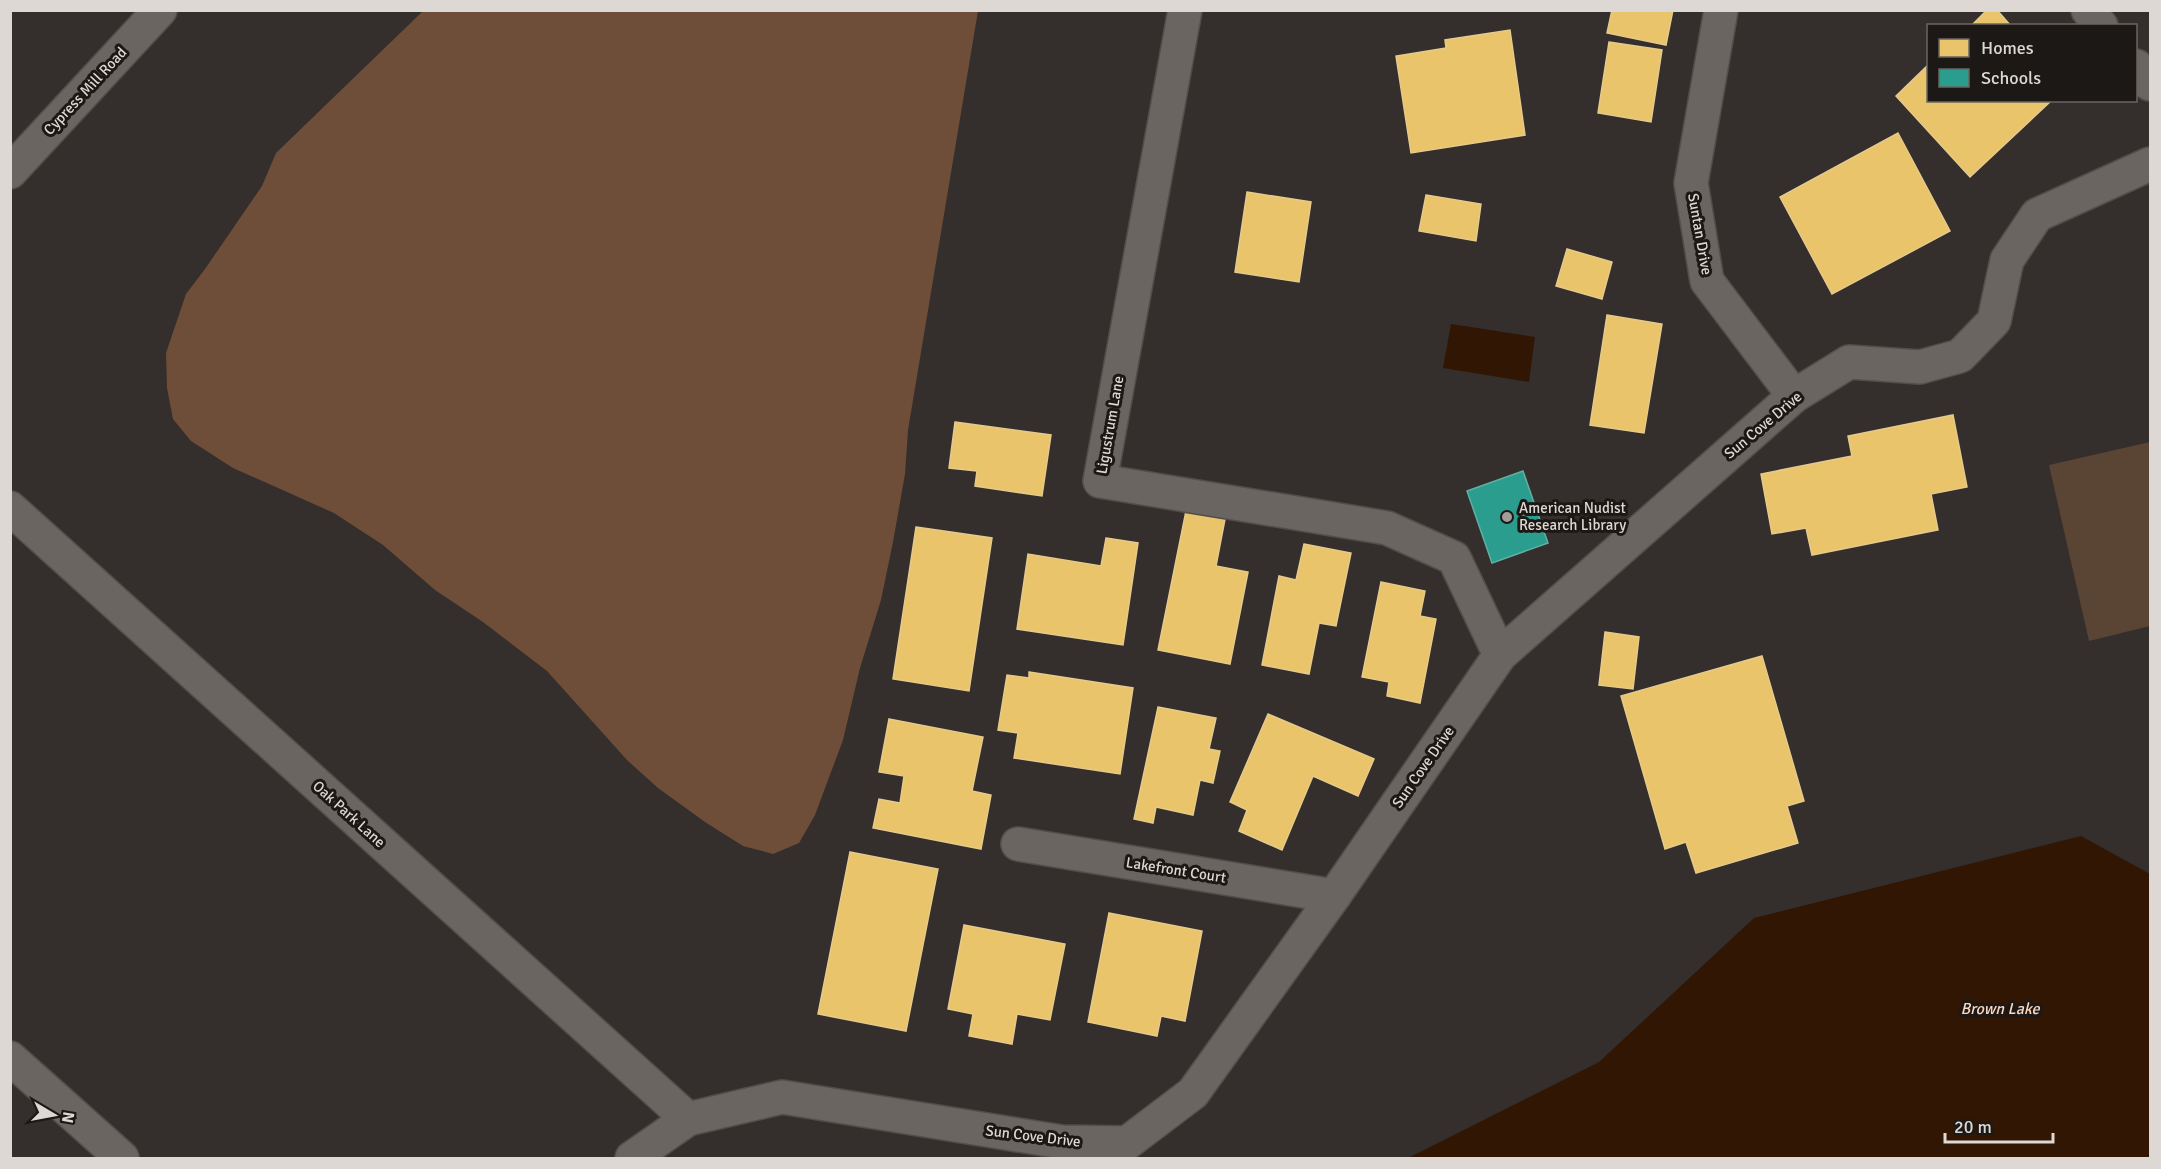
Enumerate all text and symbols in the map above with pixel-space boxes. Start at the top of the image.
legend [1927,24,2137,102]
text: Homes [1981,37,2034,59]
street label: Cypress Mill Road [40,43,130,139]
text: Schools [1981,67,2041,89]
street label: Suntan Drive [1684,192,1716,276]
street label: Ligustrum Lane [1092,374,1128,476]
street label: Sun Cove Drive [1721,387,1805,463]
place label: American Nudist Research Library [1519,499,1626,534]
marker: American Nudist Research Library [1500,510,1514,524]
street label: Sun Cove Drive [1388,723,1458,811]
street label: Oak Park Lane [309,777,389,851]
street label: Lakefront Court [1125,853,1227,887]
water label: Brown Lake [1960,999,2040,1019]
north arrow [24,1085,84,1145]
scale bar [1945,1106,2053,1144]
text: N [57,1110,79,1125]
text: 20 m [1954,1116,1992,1138]
street label: Sun Cove Drive [984,1121,1082,1151]

